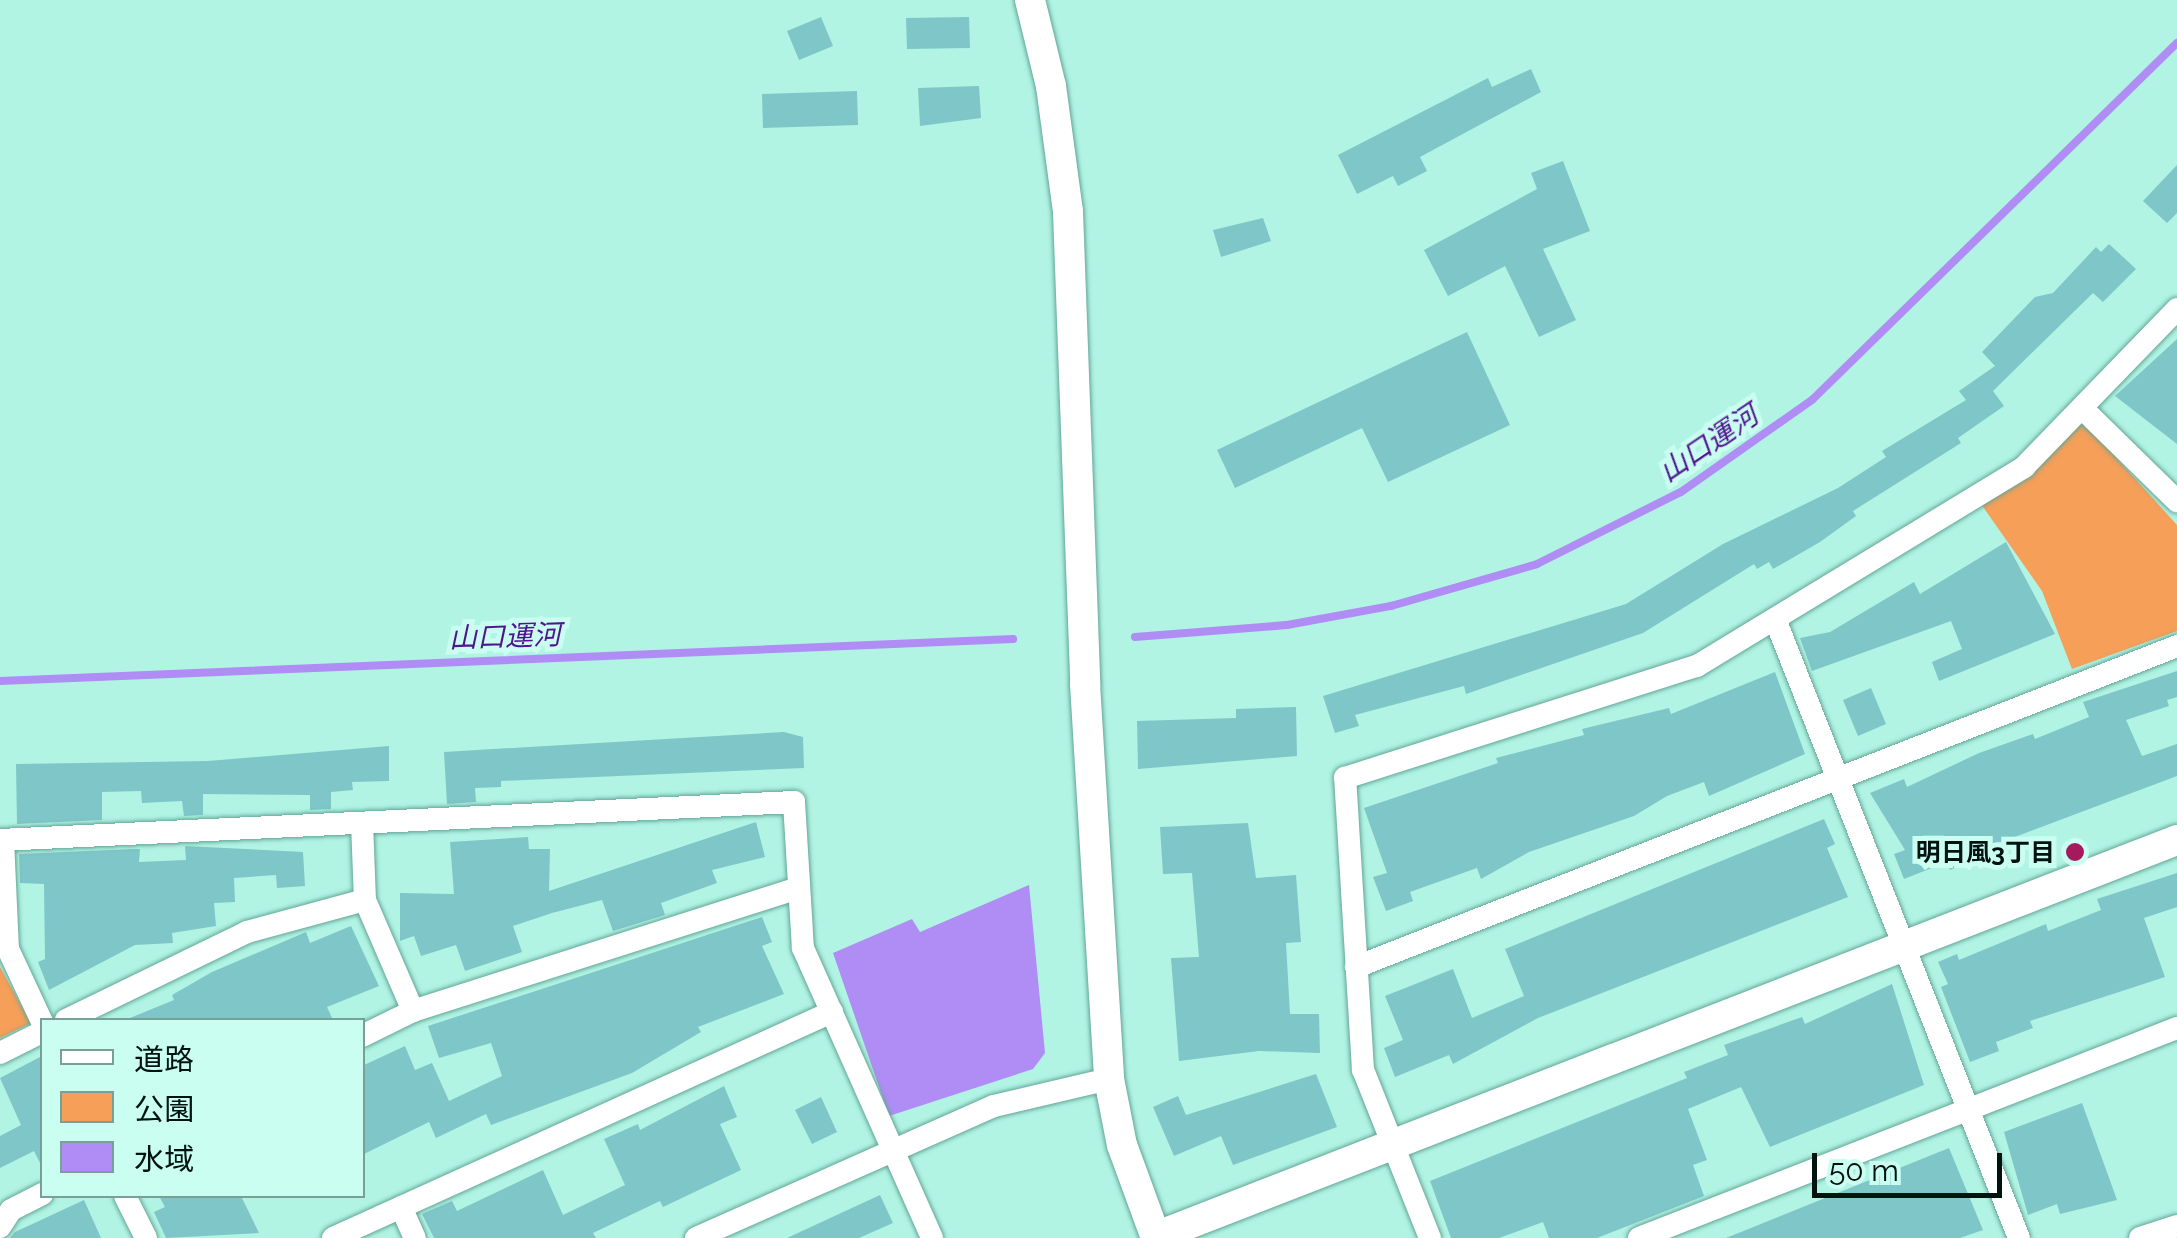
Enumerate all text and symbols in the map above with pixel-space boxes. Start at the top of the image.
water label: 山口運河 [1653,399,1765,489]
water label: 山口運河 [448,618,562,656]
place label: 明日風3丁目 [1916,837,2055,867]
marker: 明日風3丁目 [2064,841,2086,863]
legend [40,1018,365,1198]
text: 道路 [134,1042,194,1077]
text: 公園 [134,1092,194,1127]
scale bar [1817,1133,2007,1195]
text: 水域 [134,1142,194,1177]
text: 50 m [1829,1153,1899,1188]

